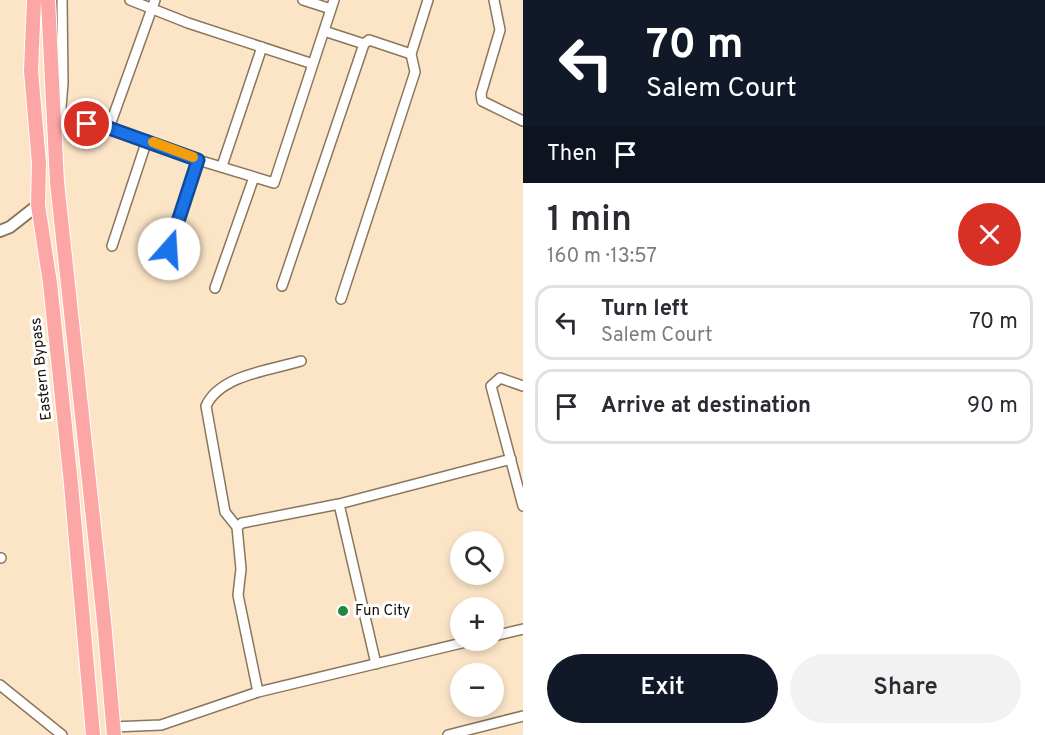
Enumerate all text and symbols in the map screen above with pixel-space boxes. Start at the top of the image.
text: 70 m [646,20,744,73]
icon: left [547,24,625,102]
text: Salem Court [646,72,797,106]
pin [61,98,112,149]
icon: arrive [70,107,103,140]
icon: arrive [609,138,642,171]
text: Then [547,141,597,168]
text: 1 min [547,198,632,244]
button: close [958,203,1021,266]
position arrow [137,217,201,281]
text: 160 m · 13:57 [547,244,657,270]
text: Turn left [601,296,689,323]
icon: left [550,306,583,339]
text: 70 m [969,309,1018,336]
street label: Eastern Bypass [27,317,57,421]
text: Salem Court [601,323,713,349]
icon: arrive [550,390,583,423]
text: Arrive at destination [601,393,811,420]
text: 90 m [967,393,1018,420]
map controls [450,531,504,717]
button: search [450,531,504,585]
button: + [450,597,504,651]
place label: Fun City [355,602,410,621]
marker: Fun City [336,604,350,618]
button: Exit [547,654,778,723]
button: Share [790,654,1021,723]
button: − [450,663,504,717]

